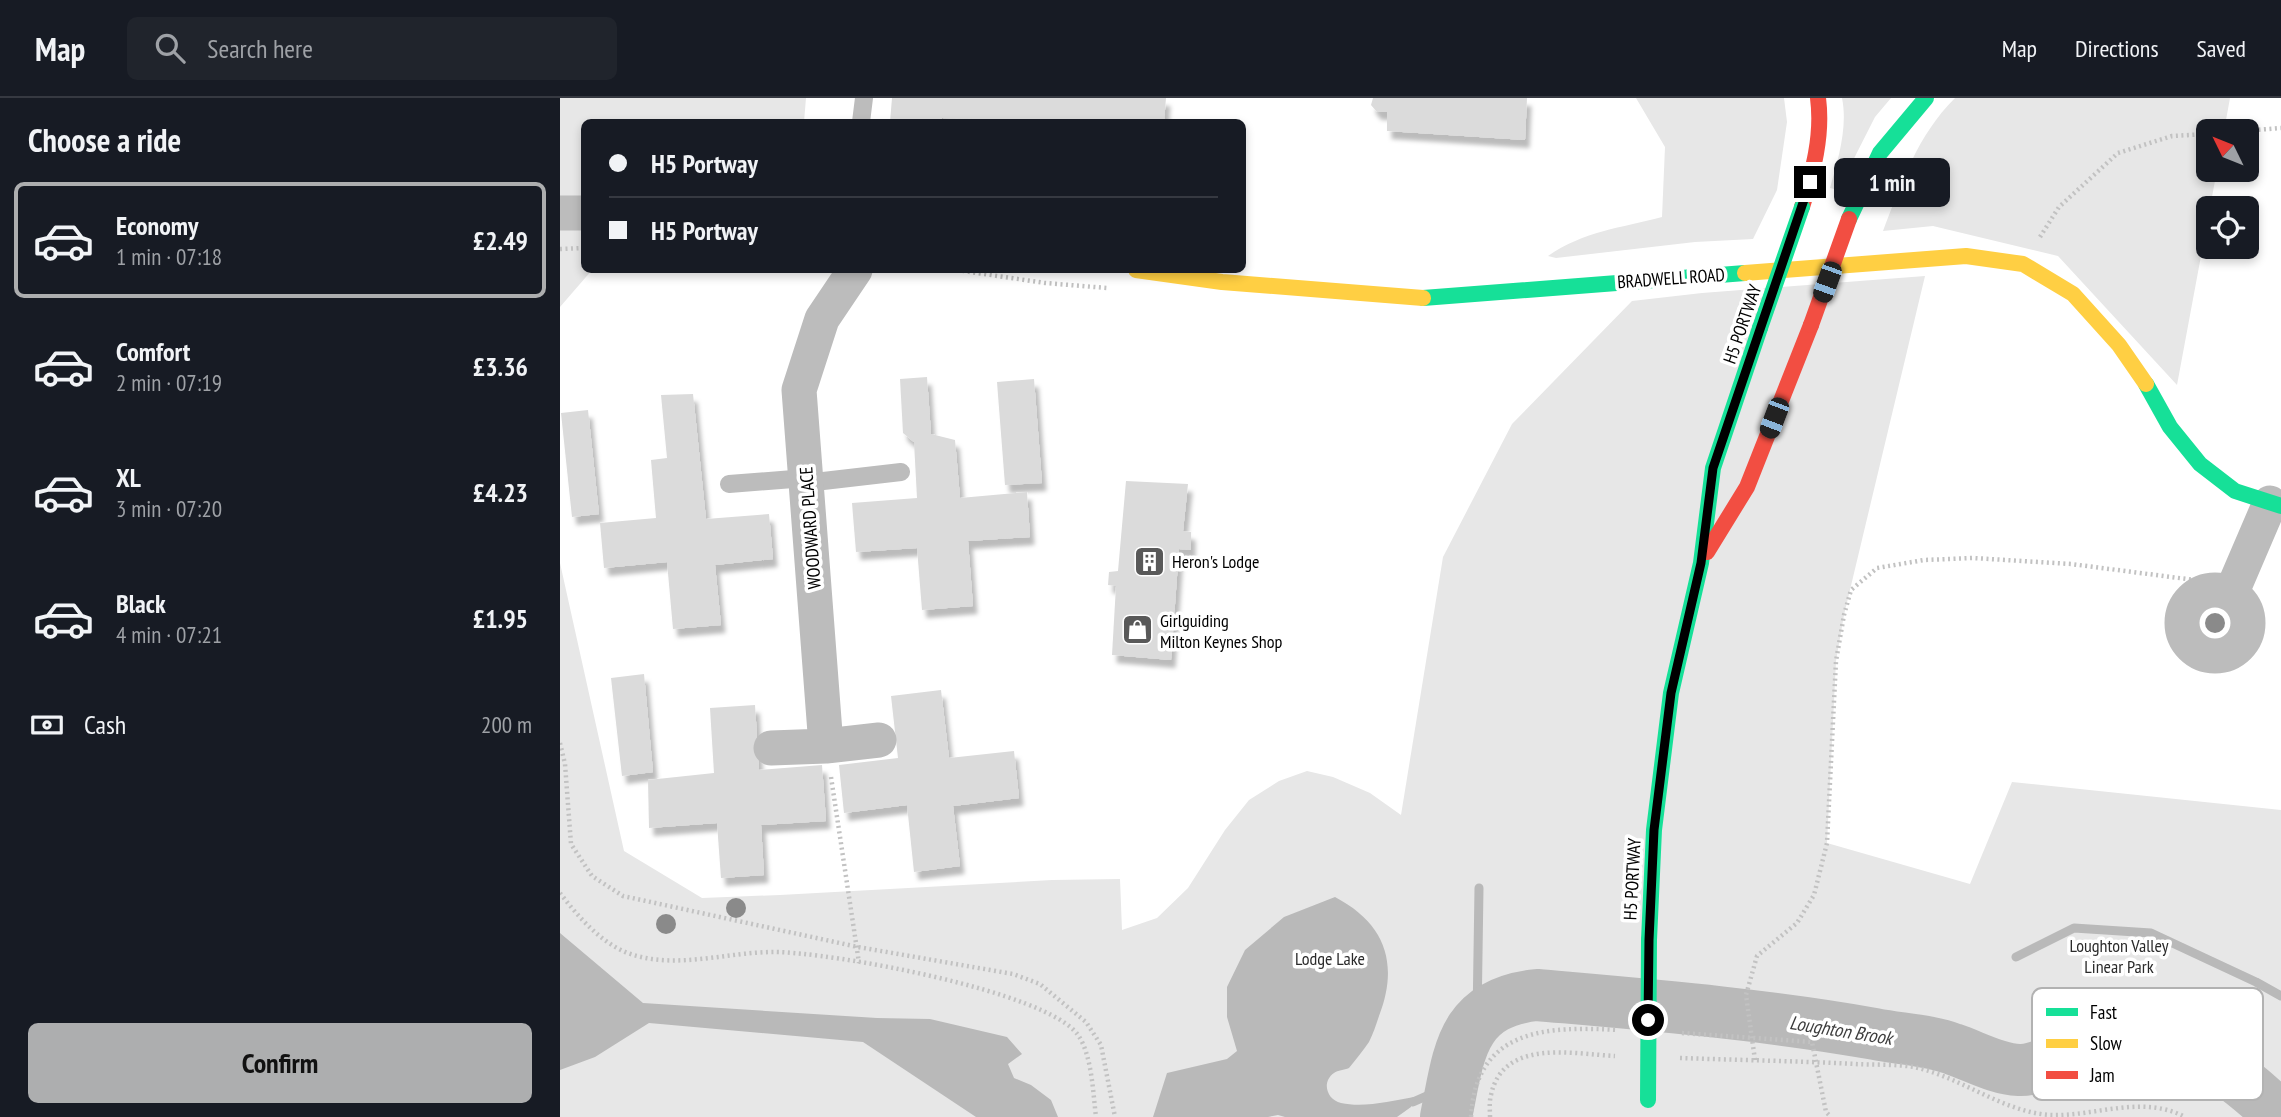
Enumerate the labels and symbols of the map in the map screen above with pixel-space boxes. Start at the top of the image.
north arrow [2196,119,2259,182]
callout: 1 min [1834,158,1950,206]
route end [1794,166,1826,198]
car [1810,259,1845,305]
street label: BRADWELL ROAD [1616,263,1726,293]
street label: H5 PORTWAY [1718,281,1767,367]
car [1757,395,1792,441]
street label: WOODWARD PLACE [794,466,826,590]
building icon: Heron's Lodge [1132,544,1166,578]
place label: Heron's Lodge [1172,550,1259,573]
place label: Girlguiding Milton Keynes Shop [1160,609,1283,653]
shop icon: Girlguiding Milton Keynes Shop [1120,613,1154,647]
street label: H5 PORTWAY [1618,836,1646,921]
park label: Loughton Valley Linear Park [2070,934,2169,978]
park label: Lodge Lake [1295,947,1365,970]
legend [2032,988,2263,1100]
text: Fast [2090,1000,2118,1024]
route start [1632,1004,1664,1036]
water label: Loughton Brook [1788,1010,1897,1050]
text: Slow [2090,1031,2123,1055]
text: Jam [2089,1063,2115,1087]

